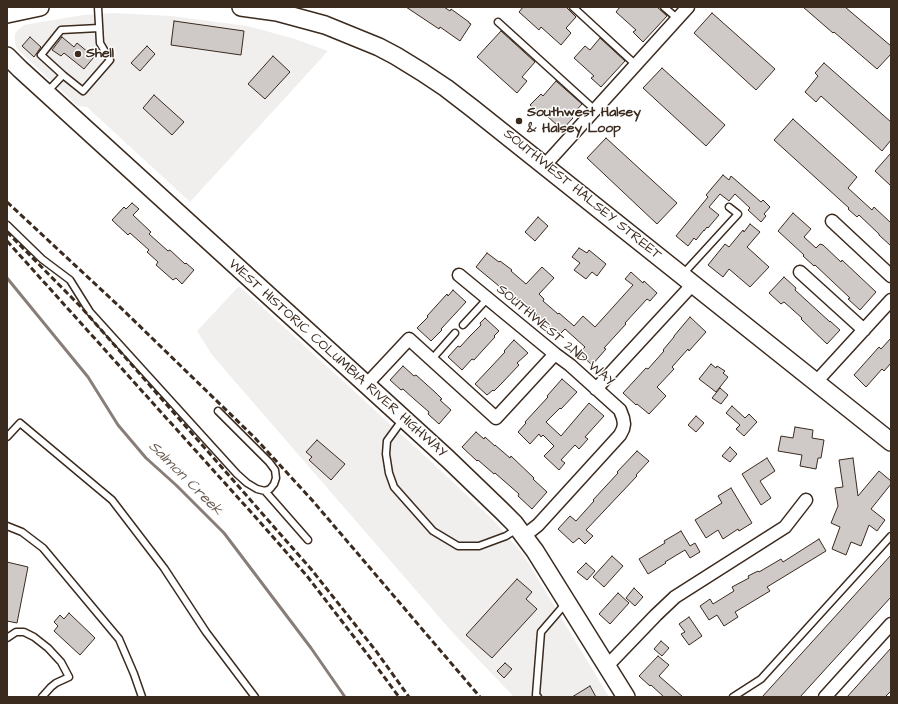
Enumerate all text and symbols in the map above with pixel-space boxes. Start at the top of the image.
place label: Shell [86,46,114,62]
marker: Shell [73,49,83,59]
place label: Southwest Halsey & Halsey Loop [527,105,641,138]
marker: Southwest Halsey & Halsey Loop [514,116,524,126]
street label: SOUTHWEST HALSEY STREET [500,126,664,264]
street label: WEST HISTORIC COLUMBIA RIVER HIGHWAY [224,256,450,462]
street label: SOUTHWEST 2ND WAY [492,282,618,390]
water label: Salmon Creek [144,438,226,520]

